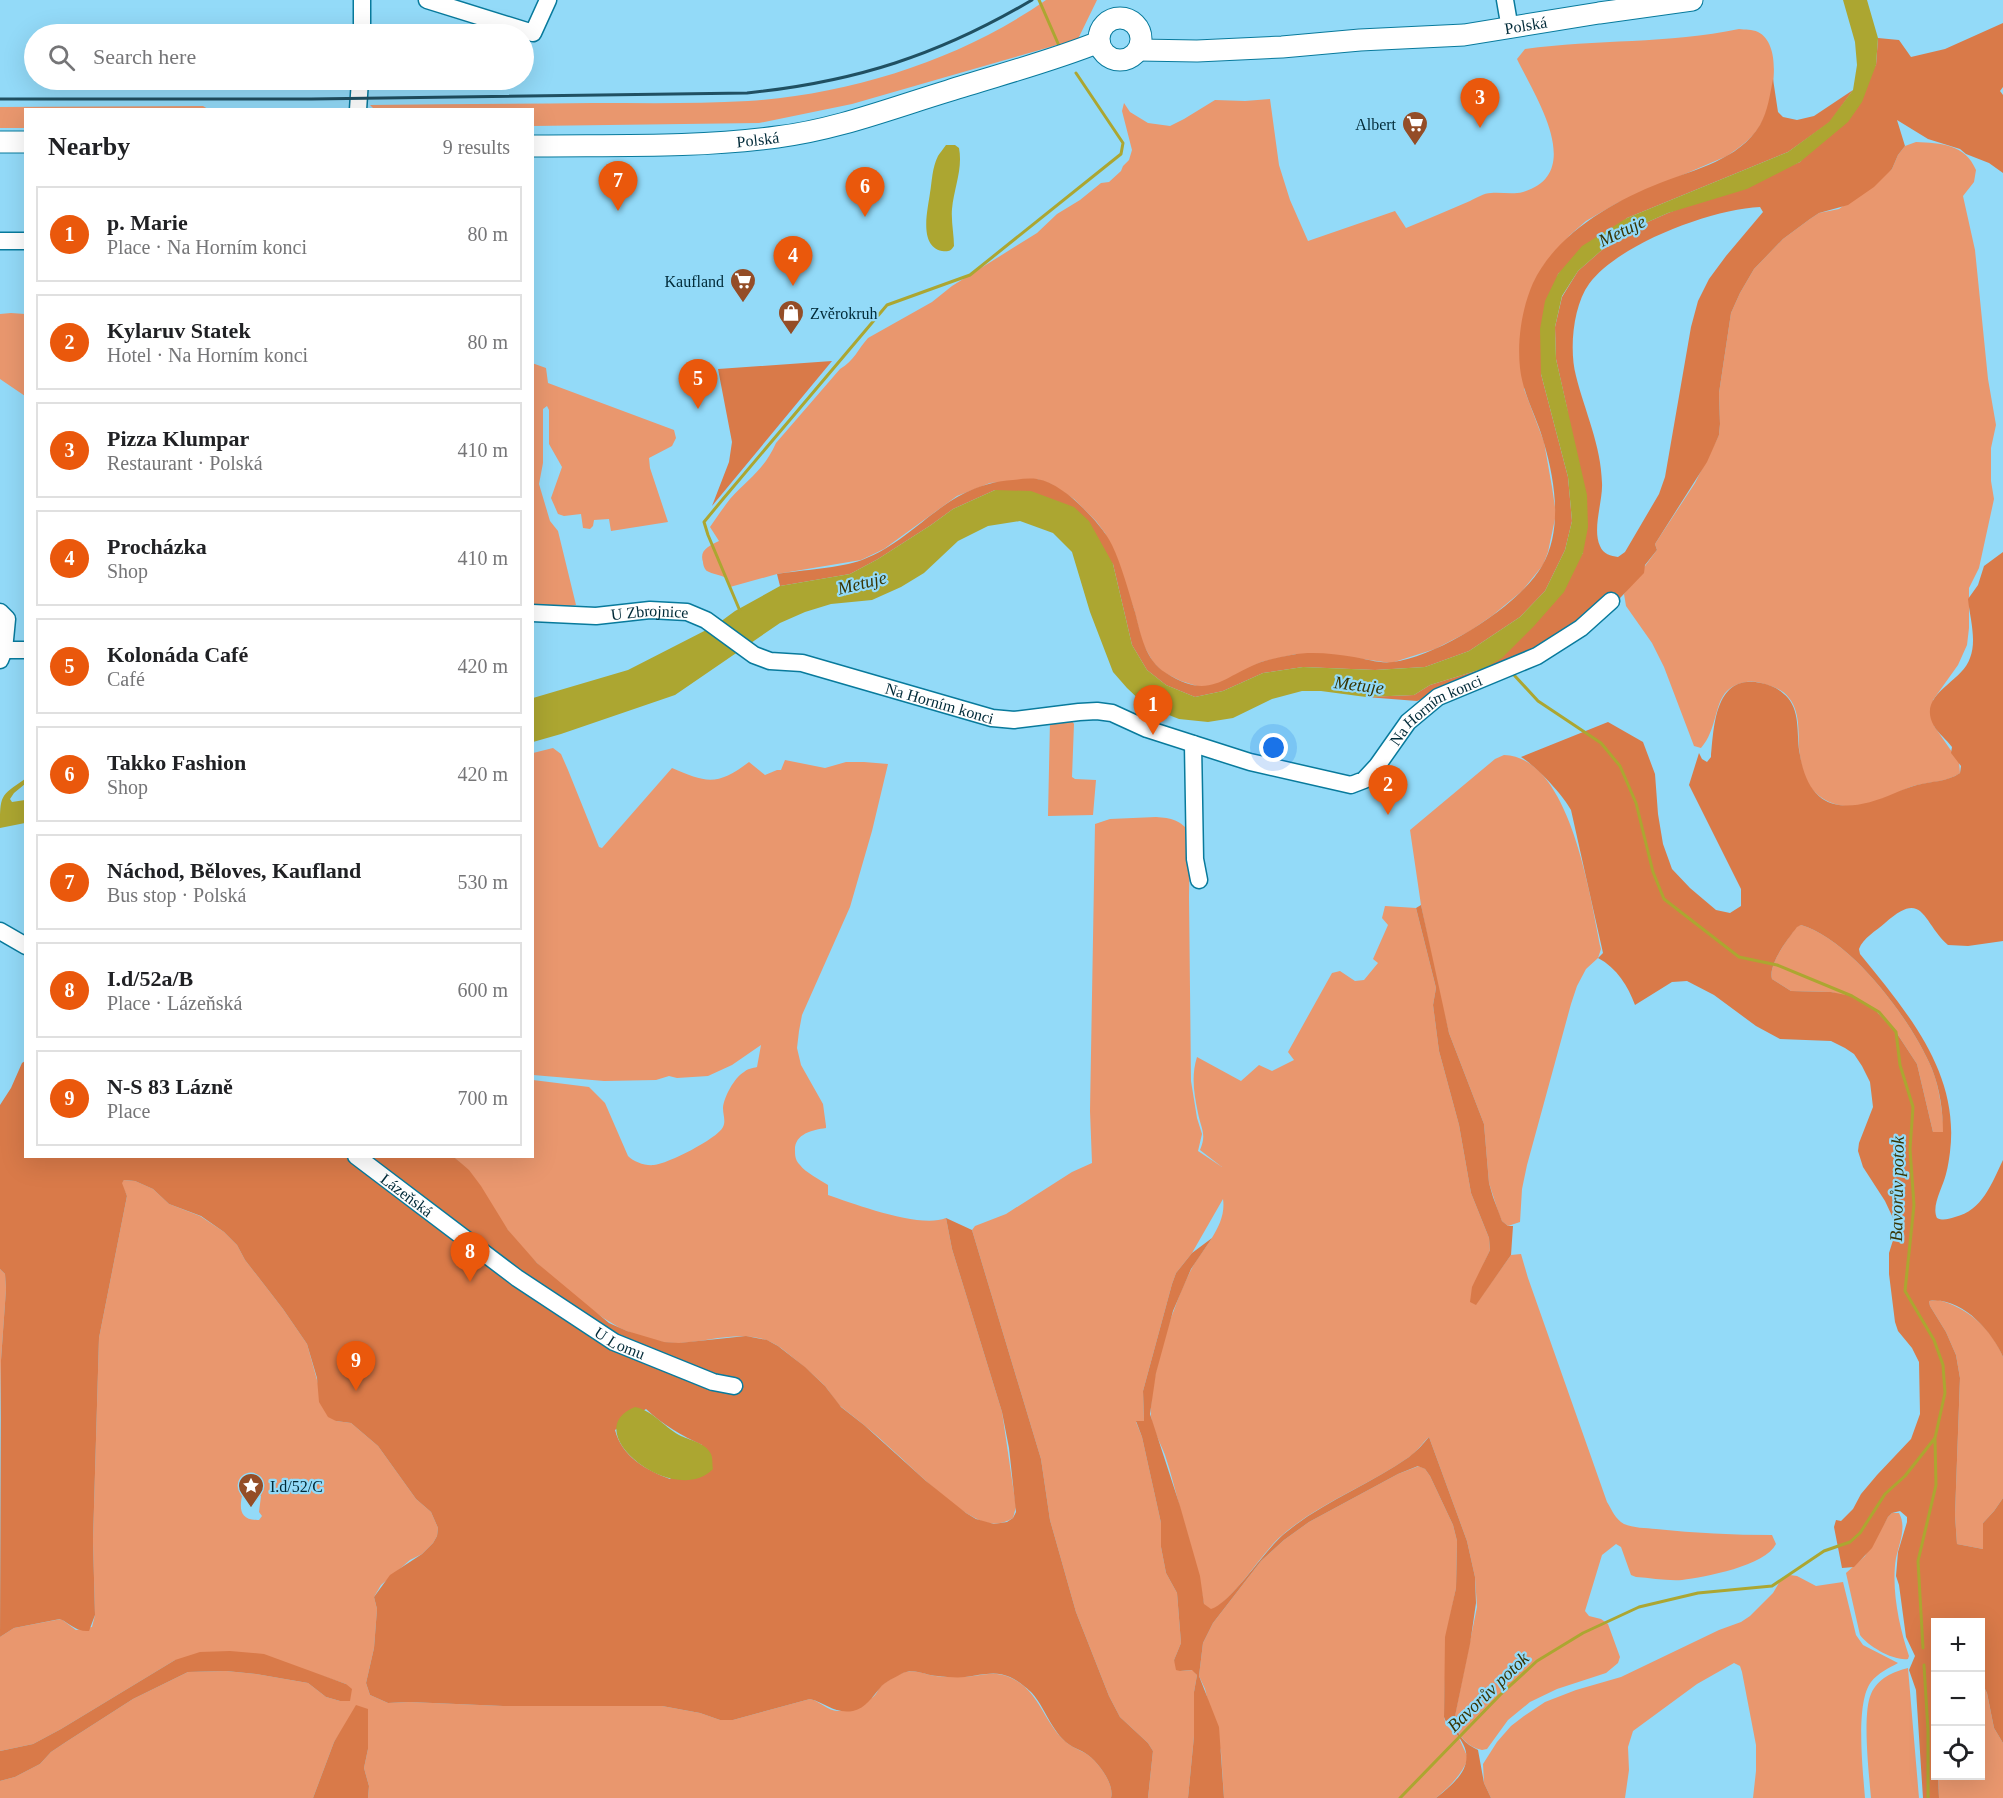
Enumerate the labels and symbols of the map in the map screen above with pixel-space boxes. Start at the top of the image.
street label: Polská [1503,13,1548,37]
pin: 3 [1460,78,1500,128]
supermarket icon: Albert [1400,109,1430,147]
place label: Albert [1355,116,1397,133]
street label: Polská [736,128,780,150]
pin: 7 [598,162,638,211]
pin: 6 [846,168,884,217]
water label: Metuje [1594,211,1649,251]
pin: 4 [774,236,812,286]
supermarket icon: Kaufland [728,266,758,304]
place label: Kaufland [664,273,724,290]
shop icon: Zvěrokruh [776,298,806,336]
place label: Zvěrokruh [810,305,878,322]
pin: 5 [678,360,718,409]
water label: Metuje [834,567,889,599]
street label: U Zbrojnice [610,601,689,623]
street label: Na Horním konci [1386,671,1485,748]
water label: Metuje [1332,672,1385,698]
street label: Na Horním konci [884,679,996,727]
pin: 1 [1134,686,1172,735]
your location [1259,733,1288,762]
pin: 2 [1368,766,1408,815]
water label: Bavorův potok [1886,1135,1908,1242]
street label: Lázeňská [378,1170,436,1220]
pin: 8 [450,1232,490,1282]
street label: U Lomu [592,1323,647,1362]
pin: 9 [336,1342,376,1391]
place icon: I.d/52/C [236,1471,266,1509]
place label: I.d/52/C [270,1478,323,1495]
water label: Bavorův potok [1443,1647,1534,1736]

